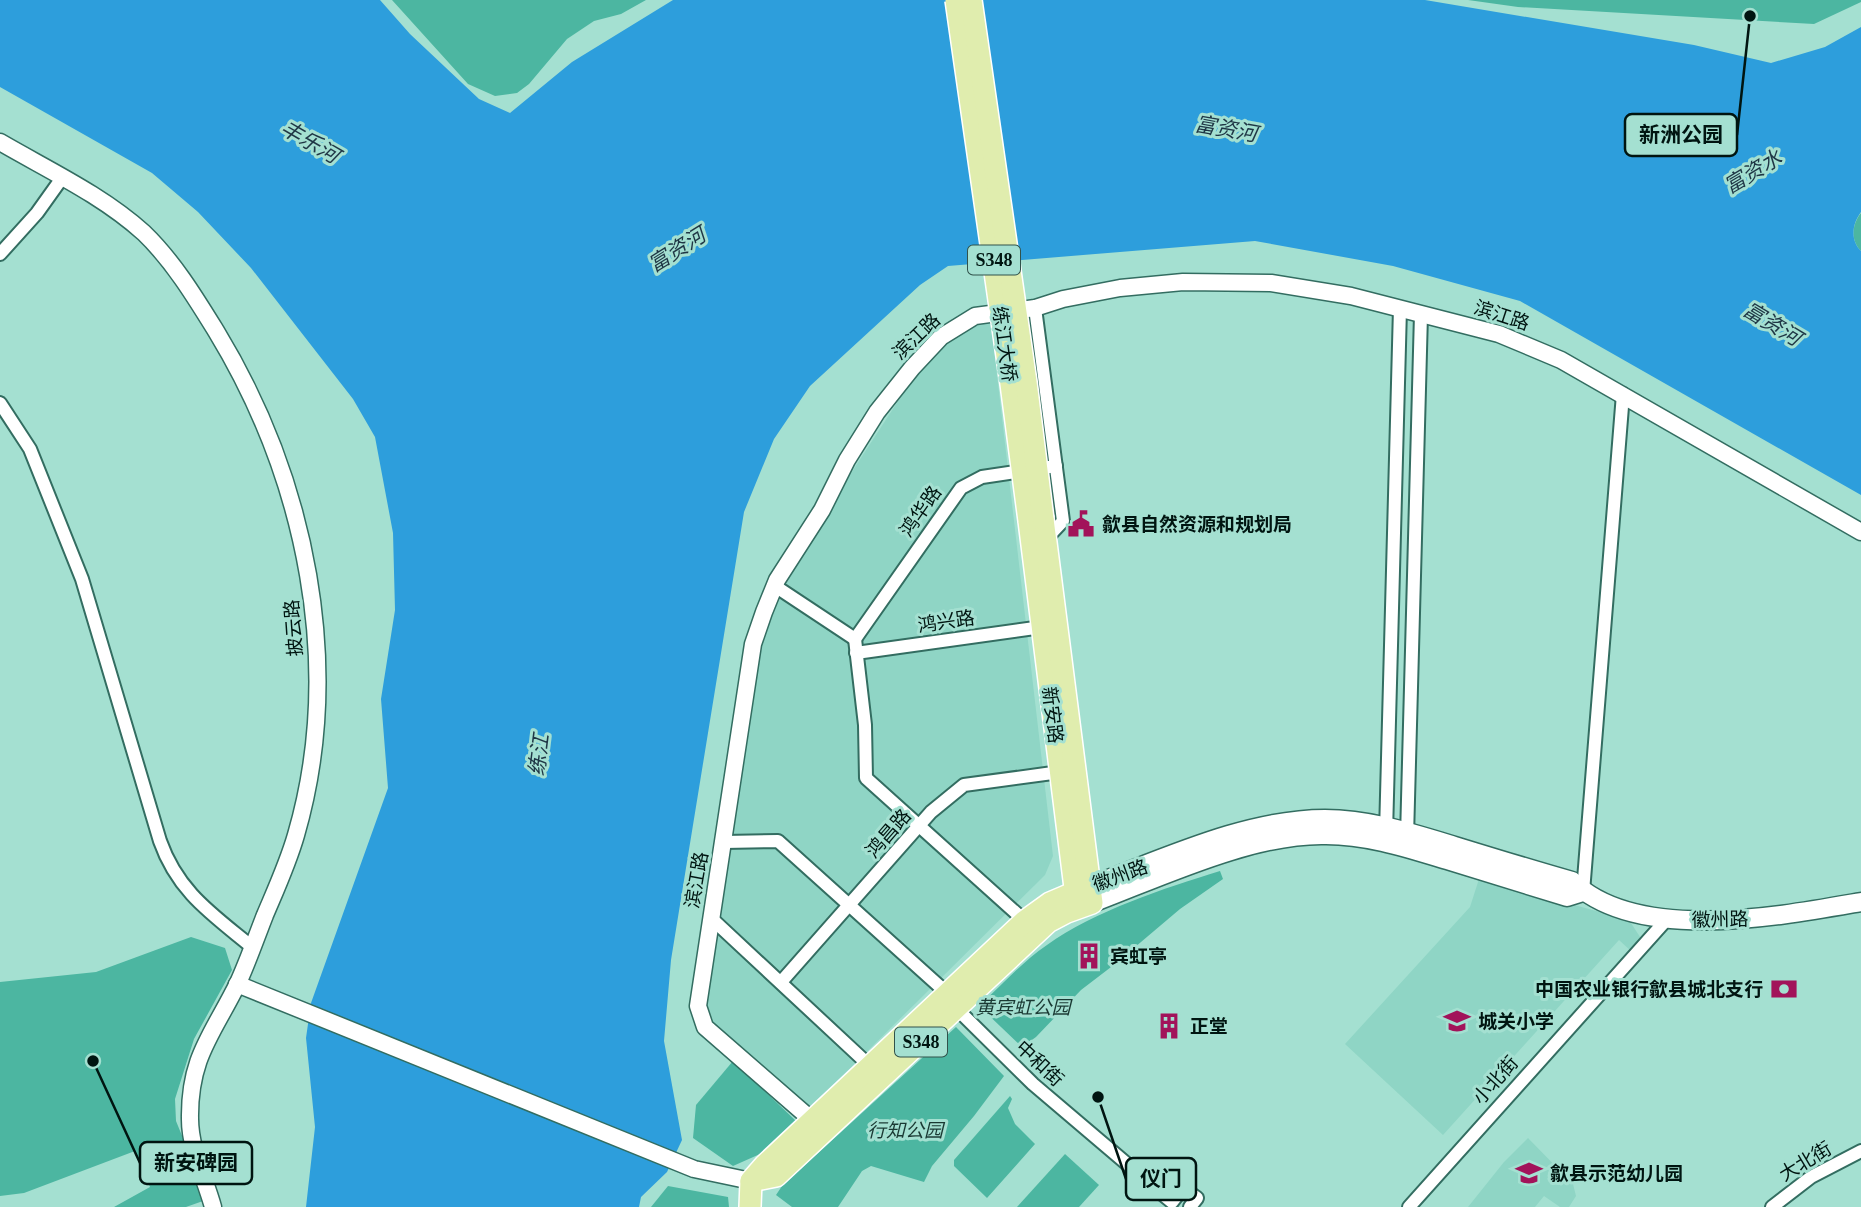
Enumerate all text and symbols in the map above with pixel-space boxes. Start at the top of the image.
water label: 富资河 [1193,112,1263,147]
callout: 新洲公园 [1625,114,1737,156]
water label: 丰乐河 [277,116,347,170]
text: 新洲公园 [1639,123,1723,147]
water label: 富资水 [1720,145,1787,199]
water label: 富资河 [644,221,713,277]
road number: S348 [968,246,1020,274]
street label: 滨江路 [1471,297,1532,334]
water label: 富资河 [1739,297,1809,353]
street label: 练江大桥 [989,305,1020,383]
street label: 滨江路 [889,309,944,364]
street label: 鸿华路 [895,482,945,541]
public building icon: 歙县自然资源和规划局 [1066,509,1096,539]
place label: 歙县自然资源和规划局 [1102,514,1292,535]
street label: 披云路 [281,599,306,657]
street label: 鸿兴路 [916,607,976,636]
street label: 新安路 [1039,685,1066,745]
water label: 练江 [525,731,554,777]
street label: 鸿昌路 [862,805,915,862]
street label: 滨江路 [681,850,712,910]
street label: 徽州路 [1090,856,1151,895]
street label: 徽州路 [1691,909,1749,930]
building icon: 宾虹亭 [1074,941,1104,971]
place label: 宾虹亭 [1110,946,1167,967]
bank icon: 中国农业银行歙县城北支行 [1769,974,1799,1004]
place label: 中国农业银行歙县城北支行 [1535,979,1763,1000]
park label: 黄宾虹公园 [975,997,1073,1018]
school or university icon: 城关小学 [1442,1006,1472,1036]
building icon: 正堂 [1154,1011,1184,1041]
place label: 城关小学 [1478,1011,1554,1032]
place label: 正堂 [1190,1016,1228,1037]
road number: S348 [895,1028,947,1056]
street label: 中和街 [1012,1036,1068,1090]
street label: 小北街 [1468,1052,1522,1109]
park label: 行知公园 [867,1120,946,1141]
street label: 大北街 [1775,1138,1835,1185]
callout: 新安碑园 [140,1142,252,1184]
text: 新安碑园 [154,1151,238,1175]
callout: 仪门 [1126,1158,1196,1200]
school or university icon: 歙县示范幼儿园 [1514,1158,1544,1188]
place label: 歙县示范幼儿园 [1550,1163,1683,1184]
text: 仪门 [1140,1167,1182,1191]

